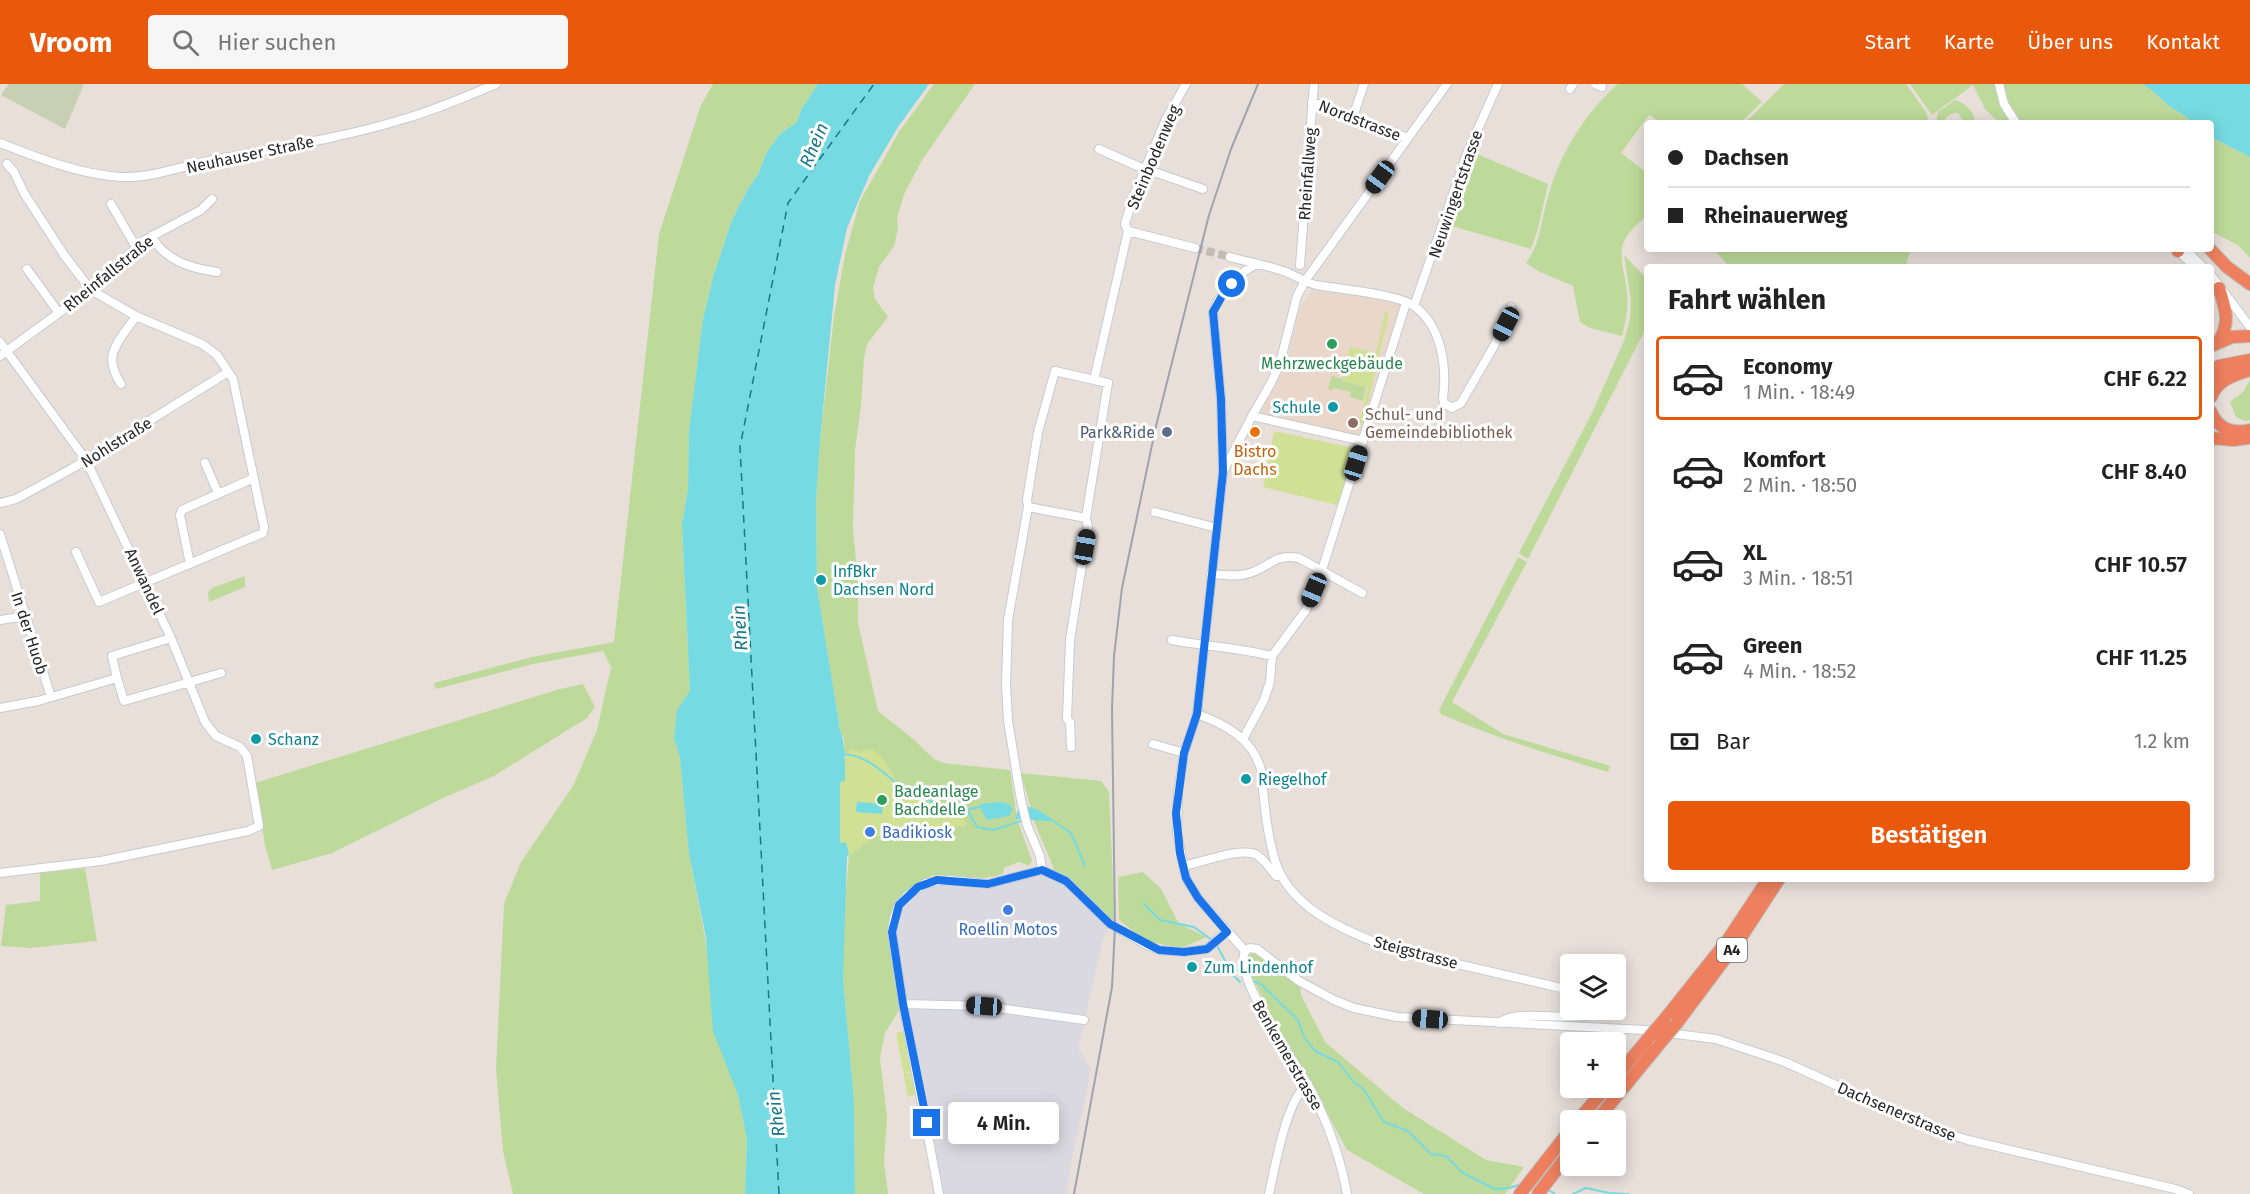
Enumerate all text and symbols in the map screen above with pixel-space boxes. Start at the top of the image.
search box [148,15,568,69]
text: Vroom [30,26,112,59]
icon: search [169,26,202,59]
text: Hier suchen [217,29,336,56]
text: Start [1865,29,1911,55]
text: Karte [1944,29,1994,55]
text: Über uns [2027,29,2113,55]
text: Kontakt [2146,29,2220,55]
street label: Nordstrasse [1316,96,1404,145]
street label: Steinbodenweg [1123,101,1184,212]
water label: Rhein [795,120,833,170]
street label: Rheinfallweg [1295,126,1320,221]
street label: Neuwingertstrasse [1425,128,1486,261]
street label: Neuhauser Straße [185,132,316,177]
text: Dachsen [1704,144,1789,171]
car [1362,157,1398,197]
text: Rheinauerweg [1704,202,1848,229]
street label: Rheinfallstraße [59,231,157,316]
route start [1218,270,1245,297]
text: Fahrt wählen [1668,284,1826,316]
car [1490,304,1522,344]
marker: Mehrzweckgebäude [1325,337,1339,351]
icon: car [1671,351,1725,405]
text: Economy [1743,353,1832,380]
place label: Mehrzweckgebäude [1261,354,1403,373]
text: CHF 6.22 [2104,365,2187,392]
text: 1 Min. · 18:49 [1743,380,1855,404]
place label: Schule [1273,398,1321,417]
marker: Schule [1326,400,1340,414]
place label: Schul- und Gemeindebibliothek [1365,405,1513,442]
street label: Nohlstraße [77,413,155,472]
marker: Schul- und Gemeindebibliothek [1346,416,1360,430]
place label: Park&Ride [1080,423,1155,442]
marker: Park&Ride [1160,425,1174,439]
marker: Bistro Dachs [1248,425,1262,439]
place label: Bistro Dachs [1233,442,1277,479]
car [1342,443,1370,483]
icon: car [1671,444,1725,498]
text: Komfort [1743,446,1826,473]
text: CHF 8.40 [2101,458,2187,485]
text: 2 Min. · 18:50 [1743,473,1857,497]
car [1073,528,1097,566]
icon: car [1671,537,1725,591]
text: XL [1743,539,1767,566]
street label: Anwandel [121,545,168,618]
text: CHF 10.57 [2094,551,2187,578]
place label: InfBkr Dachsen Nord [833,562,934,599]
text: 3 Min. · 18:51 [1743,566,1854,590]
car [1299,570,1329,610]
marker: InfBkr Dachsen Nord [814,573,828,587]
street label: In der Huob [7,589,52,677]
water label: Rhein [727,604,753,652]
icon: car [1671,630,1725,684]
text: Green [1743,632,1802,659]
text: CHF 11.25 [2096,644,2187,671]
text: 4 Min. · 18:52 [1743,659,1856,683]
icon: cash [1668,725,1701,758]
text: Bar [1716,728,1750,755]
text: 1.2 km [2134,729,2190,753]
place label: Schanz [268,730,319,749]
marker: Schanz [249,732,263,746]
place label: Riegelhof [1258,770,1328,789]
marker: Riegelhof [1239,772,1253,786]
place label: Badeanlage Bachdelle [894,782,979,819]
marker: Badeanlage Bachdelle [875,793,889,807]
button: Bestätigen [1668,801,2190,870]
place label: Badikiosk [882,823,953,842]
marker: Badikiosk [863,825,877,839]
marker: Roellin Motos [1001,903,1015,917]
place label: Roellin Motos [958,920,1058,939]
street label: Steigstrasse [1372,932,1460,973]
road number: A4 [1717,938,1747,962]
map controls [1560,954,1626,1176]
button: layers [1560,954,1626,1020]
place label: Zum Lindenhof [1204,958,1315,977]
marker: Zum Lindenhof [1185,960,1199,974]
car [965,996,1003,1016]
street label: Benkemerstrasse [1248,997,1327,1114]
car [1411,1009,1449,1029]
button: + [1560,1032,1626,1098]
street label: Dachsenerstrasse [1835,1078,1959,1145]
water label: Rhein [762,1090,790,1138]
callout: 4 Min. [948,1102,1059,1144]
route end [913,1109,940,1136]
button: − [1560,1110,1626,1176]
text: 4 Min. [977,1111,1030,1135]

